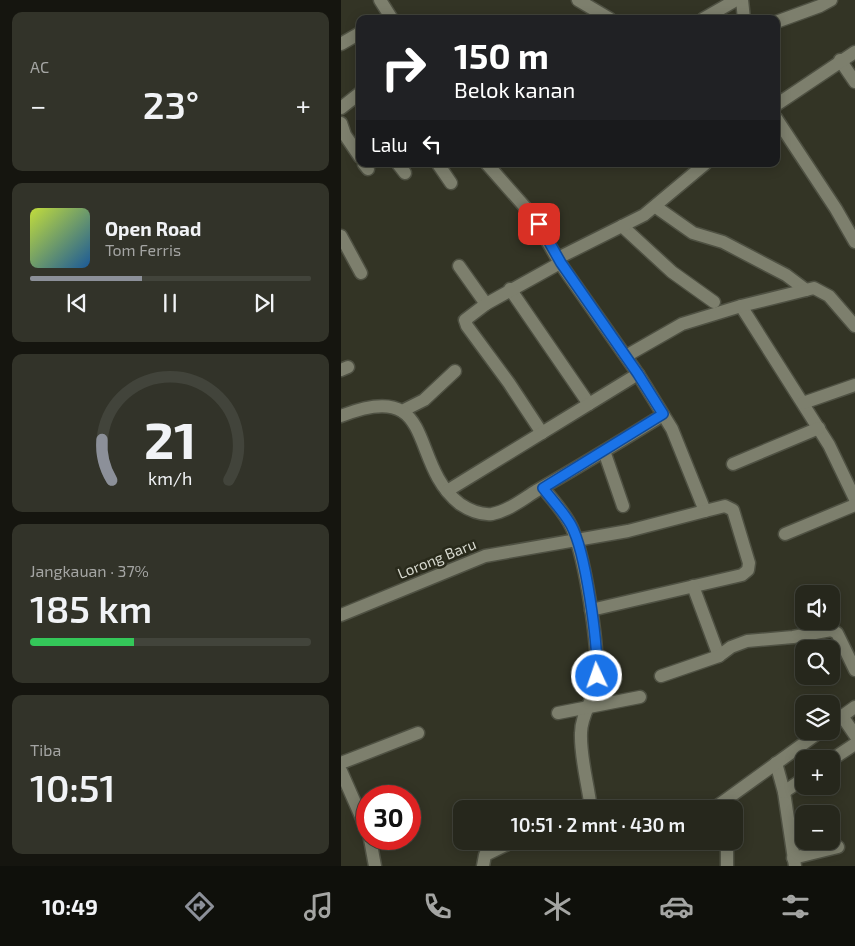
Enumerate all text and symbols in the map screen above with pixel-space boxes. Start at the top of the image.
text: 150 m [454,34,549,76]
icon: right [371,35,436,100]
text: AC [30,57,49,76]
text: Belok kanan [454,76,575,102]
text: 23° [143,81,199,127]
text: − [30,88,46,122]
text: + [296,88,311,122]
icon: left [418,130,446,158]
text: Lalu [371,133,408,156]
pin [518,203,560,245]
icon: arrive [525,210,553,238]
text: Open Road [105,217,201,240]
text: Tom Ferris [105,240,181,259]
icon: previous [63,289,91,317]
icon: pause [156,289,184,317]
icon: next [250,289,278,317]
text: 21 [144,407,197,469]
text: km/h [148,467,193,489]
street label: Lorong Baru [395,534,479,582]
text: Jangkauan · 37% [30,561,149,580]
text: 185 km [30,585,152,631]
map controls [795,585,840,850]
button: sound [795,585,840,630]
button: search [795,640,840,685]
position arrow [570,649,622,701]
button: layers [795,695,840,740]
text: Tiba [30,740,61,759]
button: + [795,750,840,795]
text: 10:51 [30,764,115,810]
speed limit sign: 30 [356,785,421,850]
button: − [795,805,840,850]
text: 10:51 · 2 mnt · 430 m [511,813,685,836]
icon: directions [182,889,217,924]
icon: music [301,889,336,924]
icon: phone [420,889,455,924]
icon: climate [540,889,575,924]
icon: car [659,889,694,924]
icon: filters [778,889,813,924]
text: 10:49 [42,893,98,919]

